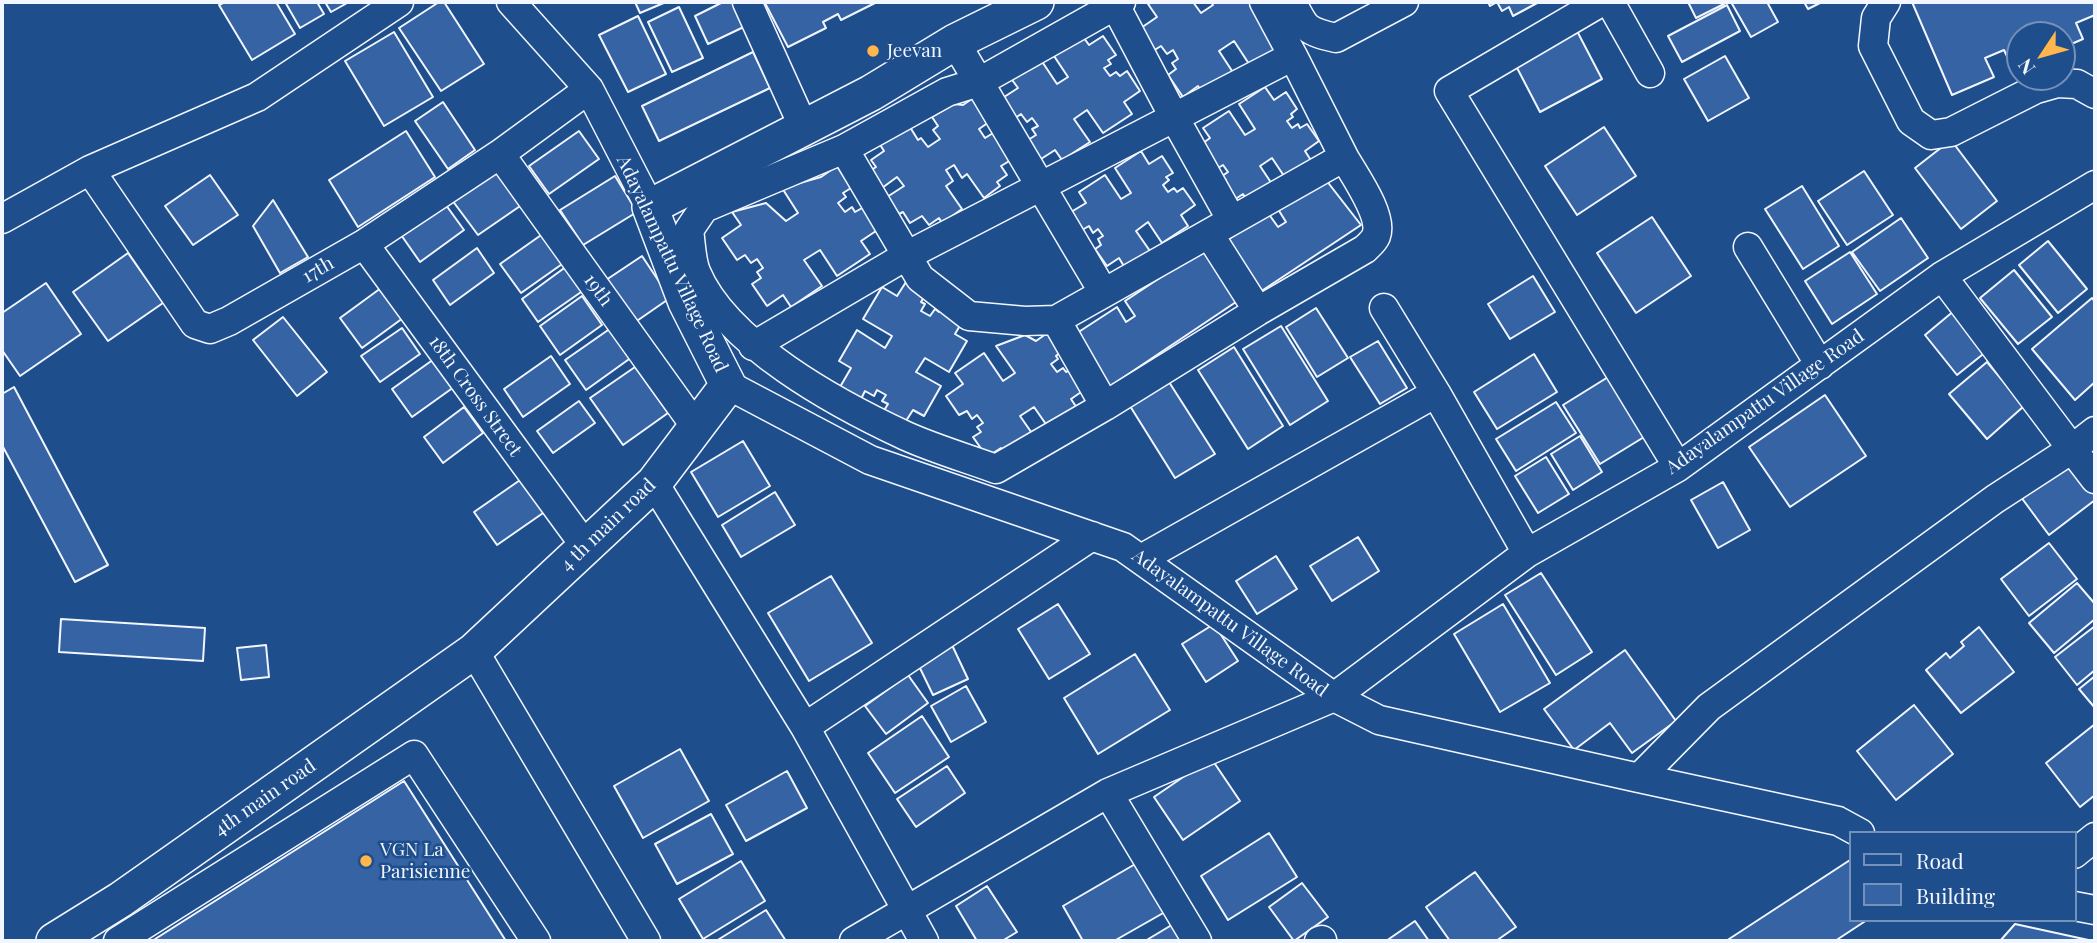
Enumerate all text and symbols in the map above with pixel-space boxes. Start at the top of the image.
north arrow [2006,21,2076,91]
place label: Jeevan [887,40,942,62]
marker: Jeevan [865,43,881,59]
text: N [2011,54,2040,80]
street label: Adayalampattu Village Road [612,152,732,376]
street label: 17th [298,252,338,288]
street label: 19th [579,269,617,311]
street label: Adayalampattu Village Road [1661,325,1869,479]
street label: 18th Cross Street [424,331,526,461]
street label: 4 th main road [556,474,660,576]
street label: Adayalampattu Village Road [1128,544,1332,702]
street label: 4th main road [210,755,320,841]
legend [1848,831,2076,922]
place label: VGN La Parisienne [380,839,470,883]
text: Road [1916,846,1964,874]
marker: VGN La Parisienne [358,853,374,869]
text: Building [1916,881,1995,909]

